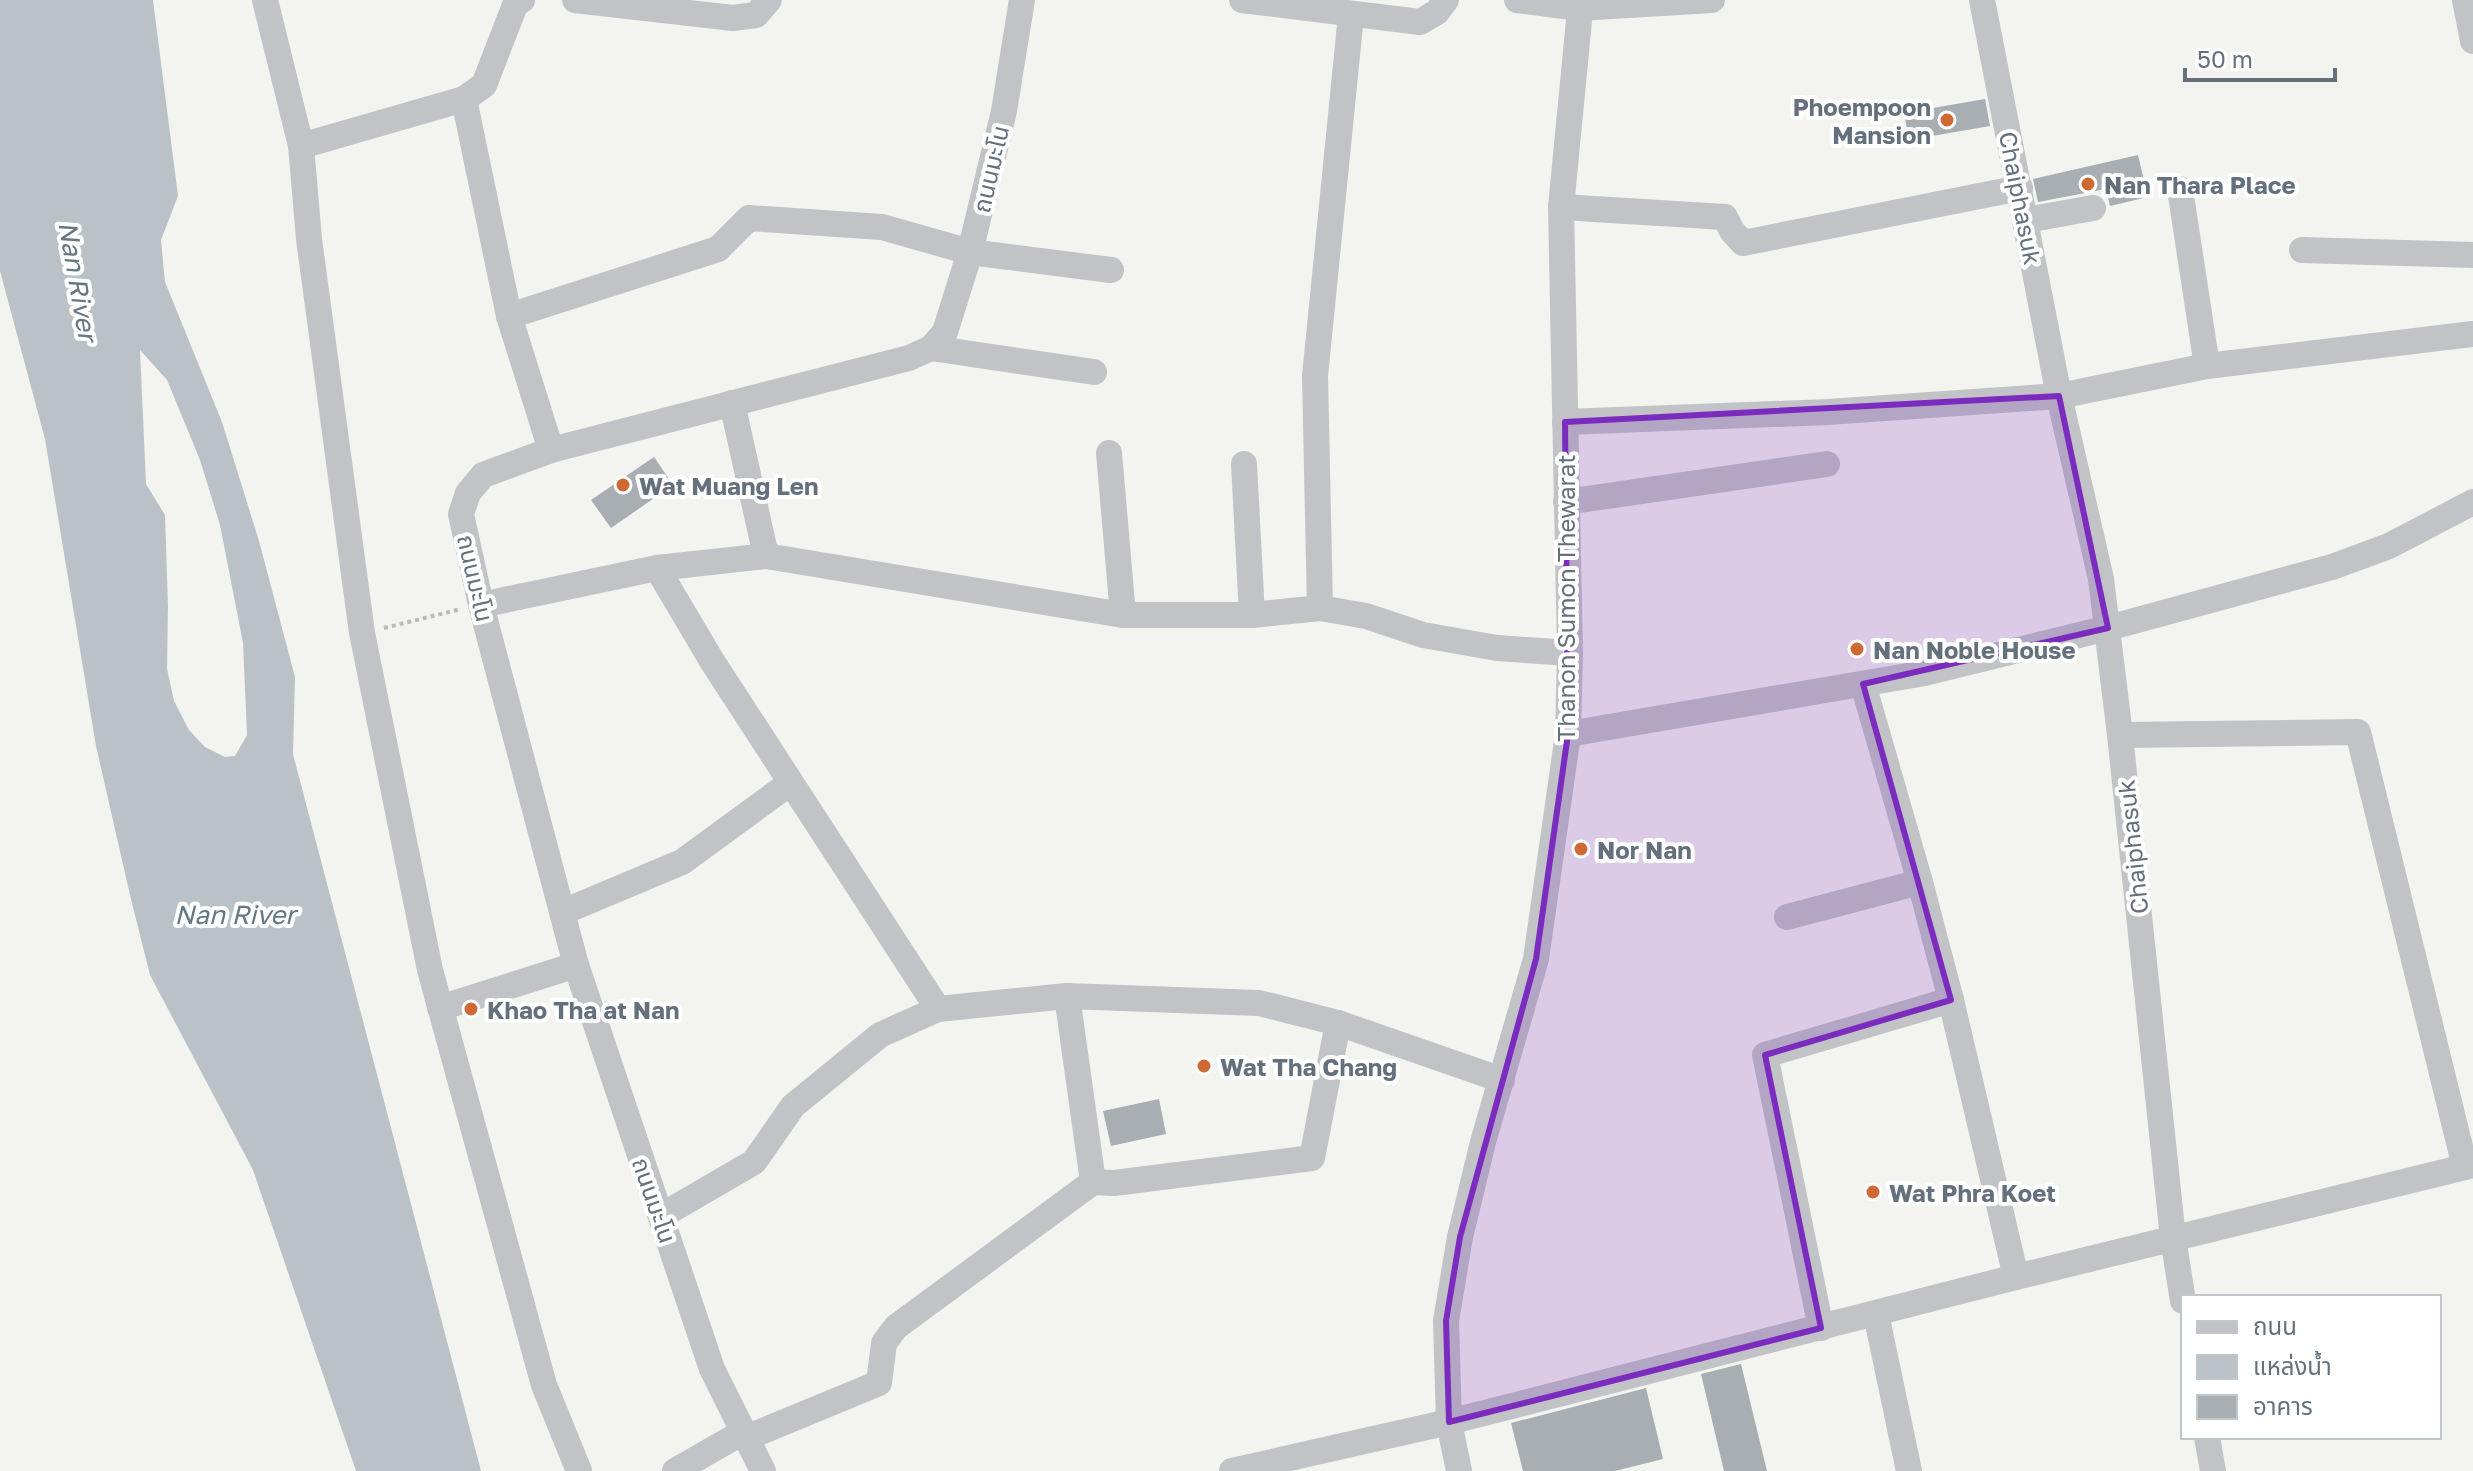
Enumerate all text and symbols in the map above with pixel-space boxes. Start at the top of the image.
scale bar [2185,32,2335,82]
text: 50 m [2197,44,2253,73]
place label: Phoempoon Mansion [1793,92,1931,149]
marker: Phoempoon Mansion [1938,111,1956,129]
street label: ถนนมะโน [966,123,1014,215]
street label: Chaiphasuk [1994,129,2048,267]
place label: Nan Thara Place [2104,170,2296,199]
marker: Nan Thara Place [2079,175,2097,193]
water label: Nan River [52,219,104,347]
street label: Thanon Sumon Thewarat [1551,454,1580,742]
place label: Wat Muang Len [639,471,819,500]
marker: Wat Muang Len [614,476,632,494]
street label: ถนนมะโน [452,532,500,624]
place label: Nan Noble House [1873,635,2076,664]
marker: Nan Noble House [1848,640,1866,658]
street label: Chaiphasuk [2111,778,2153,916]
place label: Nor Nan [1597,835,1692,864]
marker: Nor Nan [1572,840,1590,858]
water label: Nan River [175,899,299,930]
place label: Khao Tha at Nan [487,995,679,1024]
marker: Khao Tha at Nan [462,1000,480,1018]
place label: Wat Tha Chang [1220,1052,1397,1081]
marker: Wat Tha Chang [1195,1057,1213,1075]
street label: ถนนมะโน [627,1153,683,1247]
place label: Wat Phra Koet [1889,1178,2056,1207]
marker: Wat Phra Koet [1864,1183,1882,1201]
legend [2181,1295,2441,1439]
text: ถนน [2253,1311,2297,1340]
text: แหล่งน้ำ [2253,1350,2332,1380]
text: อาคาร [2253,1391,2313,1420]

